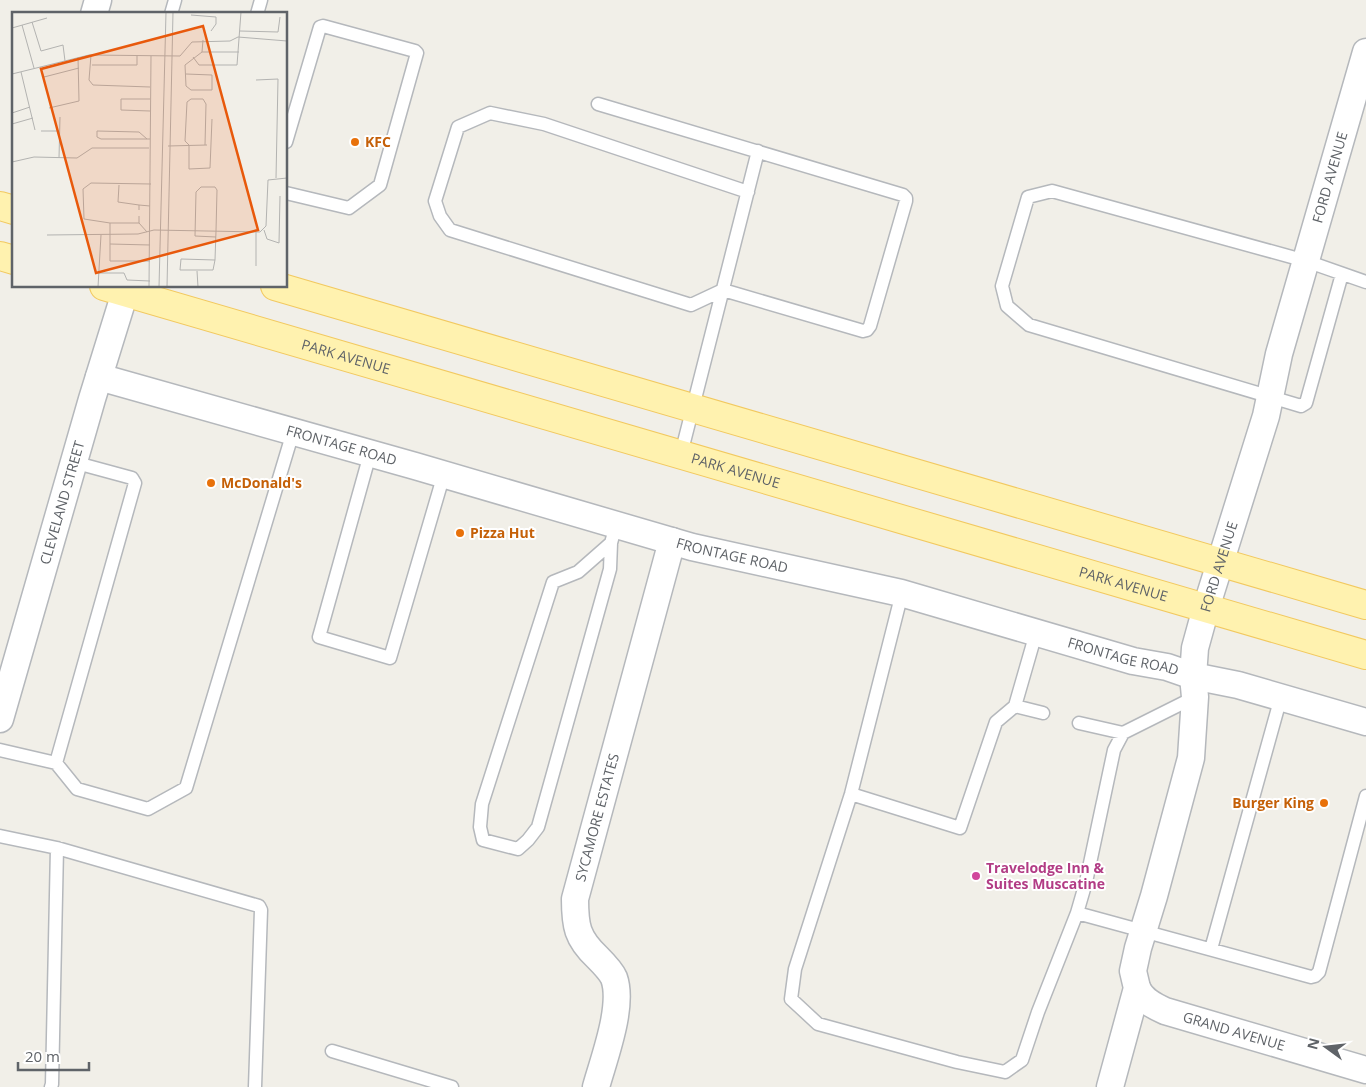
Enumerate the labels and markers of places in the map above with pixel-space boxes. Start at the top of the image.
place label: KFC [365,132,391,151]
marker: KFC [349,136,361,148]
place label: McDonald's [221,473,302,492]
marker: McDonald's [205,477,217,489]
place label: Pizza Hut [470,523,535,542]
marker: Pizza Hut [454,527,466,539]
place label: Burger King [1232,793,1314,812]
marker: Burger King [1318,797,1330,809]
place label: Travelodge Inn & Suites Muscatine [986,858,1105,893]
marker: Travelodge Inn & Suites Muscatine [970,870,982,882]

